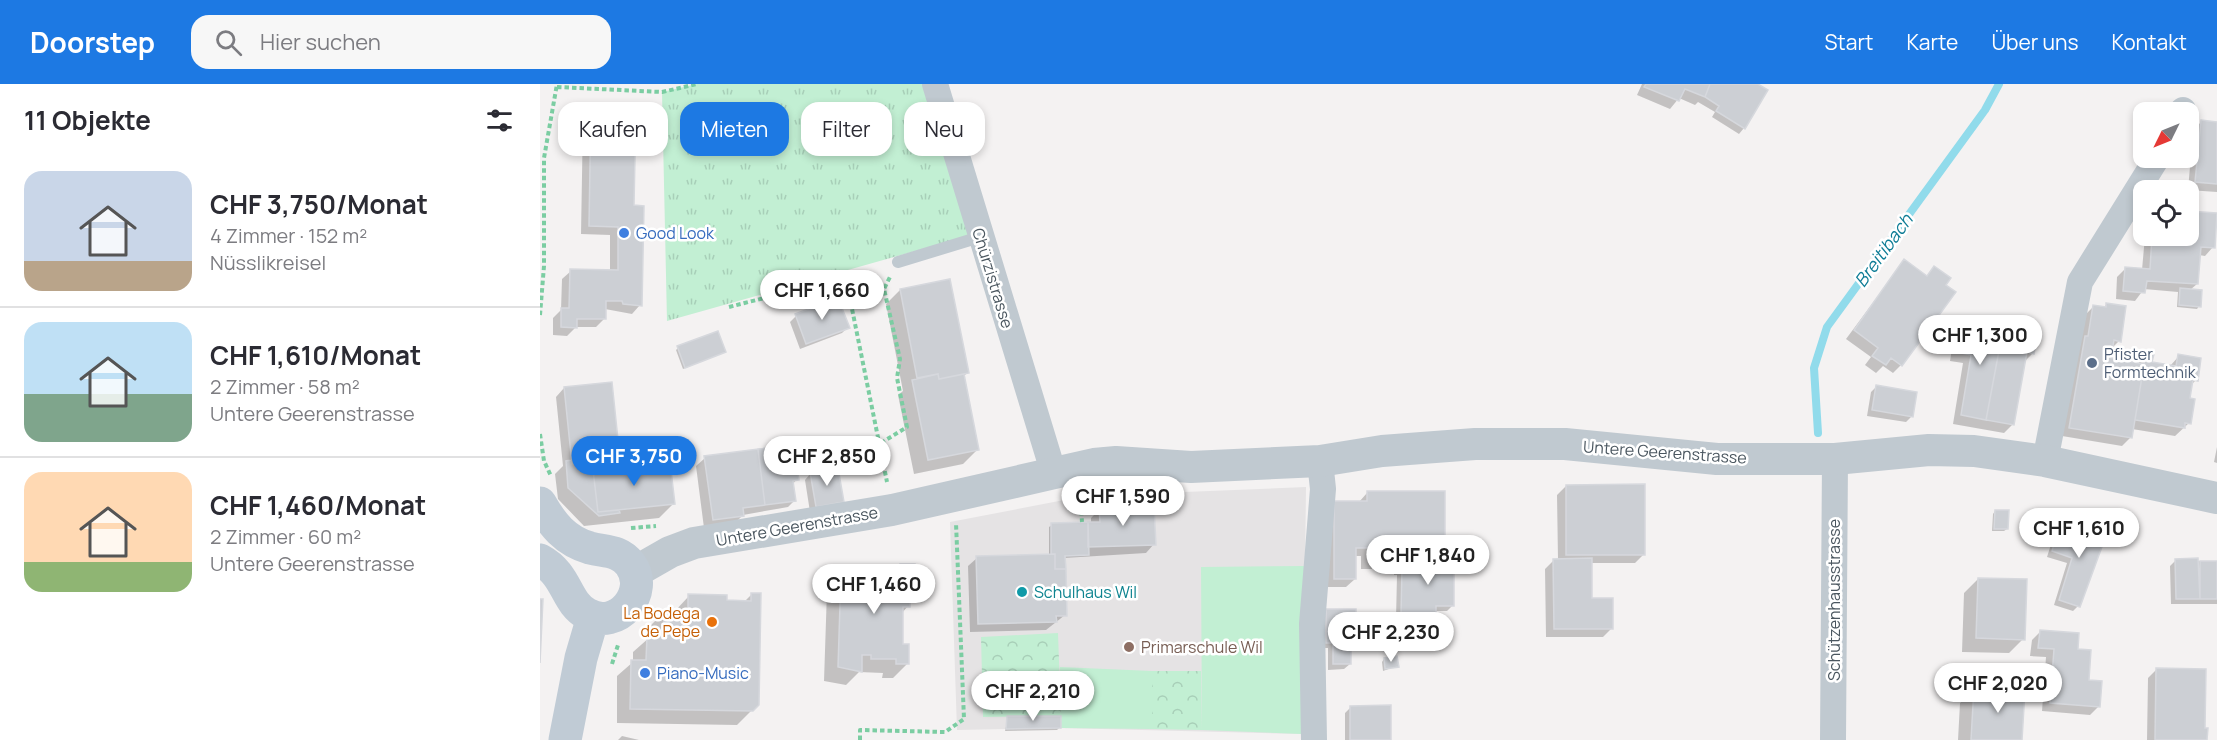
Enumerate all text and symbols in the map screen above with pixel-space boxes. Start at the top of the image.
search box [191,15,611,69]
text: Doorstep [30,23,155,61]
icon: search [212,26,245,59]
text: Hier suchen [260,27,381,57]
text: Start [1824,28,1873,56]
text: Karte [1906,28,1958,56]
text: Über uns [1991,28,2079,56]
text: Kontakt [2112,28,2187,56]
text: 11 Objekte [24,102,151,138]
chip: Kaufen [558,102,668,156]
chip: Mieten [680,102,789,156]
chip: Filter [801,102,892,156]
chip: Neu [904,102,985,156]
north arrow [2133,102,2199,168]
map controls [2133,102,2199,246]
icon: filters [483,104,516,137]
button: locate [2133,180,2199,246]
text: CHF 3,750/Monat [210,186,428,222]
icon: home [72,195,144,267]
water label: Breitibach [1848,208,1918,291]
text: 4 Zimmer · 152 m² [210,222,367,249]
place label: Good Look [636,222,715,244]
street label: Chürzistrasse [967,225,1019,331]
marker: Good Look [617,226,631,240]
text: Nüsslikreisel [210,249,326,276]
pin: CHF 1,660 [753,270,891,321]
text: CHF 1,660 [774,276,870,303]
pin: CHF 1,300 [1911,315,2049,366]
text: CHF 1,300 [1932,321,2028,348]
text: CHF 1,610/Monat [210,337,421,373]
place label: Pfister Formtechnik [2104,343,2197,383]
icon: home [72,346,144,418]
marker: Pfister Formtechnik [2085,356,2099,370]
text: 2 Zimmer · 58 m² [210,373,360,400]
text: Untere Geerenstrasse [210,400,415,427]
street label: Untere Geerenstrasse [1583,435,1747,469]
pin: CHF 3,750 [565,436,703,487]
pin: CHF 2,850 [758,436,896,487]
text: CHF 3,750 [586,442,682,469]
text: CHF 2,850 [778,442,876,469]
pin: CHF 1,590 [1054,476,1192,527]
text: CHF 1,590 [1075,482,1171,509]
text: CHF 1,460/Monat [210,487,426,523]
icon: home [72,496,144,568]
street label: Untere Geerenstrasse [714,501,880,551]
pin: CHF 1,610 [2010,508,2148,559]
text: CHF 1,610 [2033,514,2125,541]
street label: Schützenhausstrasse [1823,519,1845,681]
text: 2 Zimmer · 60 m² [210,523,361,550]
pin: CHF 1,840 [1359,535,1497,586]
text: CHF 1,840 [1380,541,1476,568]
text: Untere Geerenstrasse [210,550,415,577]
pin: CHF 1,460 [805,564,943,615]
text: CHF 1,460 [826,570,922,597]
place label: Schulhaus Wil [1034,581,1137,603]
marker: Schulhaus Wil [1015,585,1029,599]
place label: La Bodega de Pepe [623,602,700,642]
pin: CHF 2,230 [1322,612,1460,663]
marker: La Bodega de Pepe [705,615,719,629]
text: CHF 2,230 [1342,618,1440,645]
place label: Primarschule Wil [1141,636,1263,658]
marker: Primarschule Wil [1122,640,1136,654]
place label: Piano-Music [657,662,749,684]
pin: CHF 2,020 [1929,663,2067,714]
marker: Piano-Music [638,666,652,680]
text: CHF 2,020 [1948,669,2048,696]
pin: CHF 2,210 [964,671,1102,722]
text: CHF 2,210 [985,677,1081,704]

